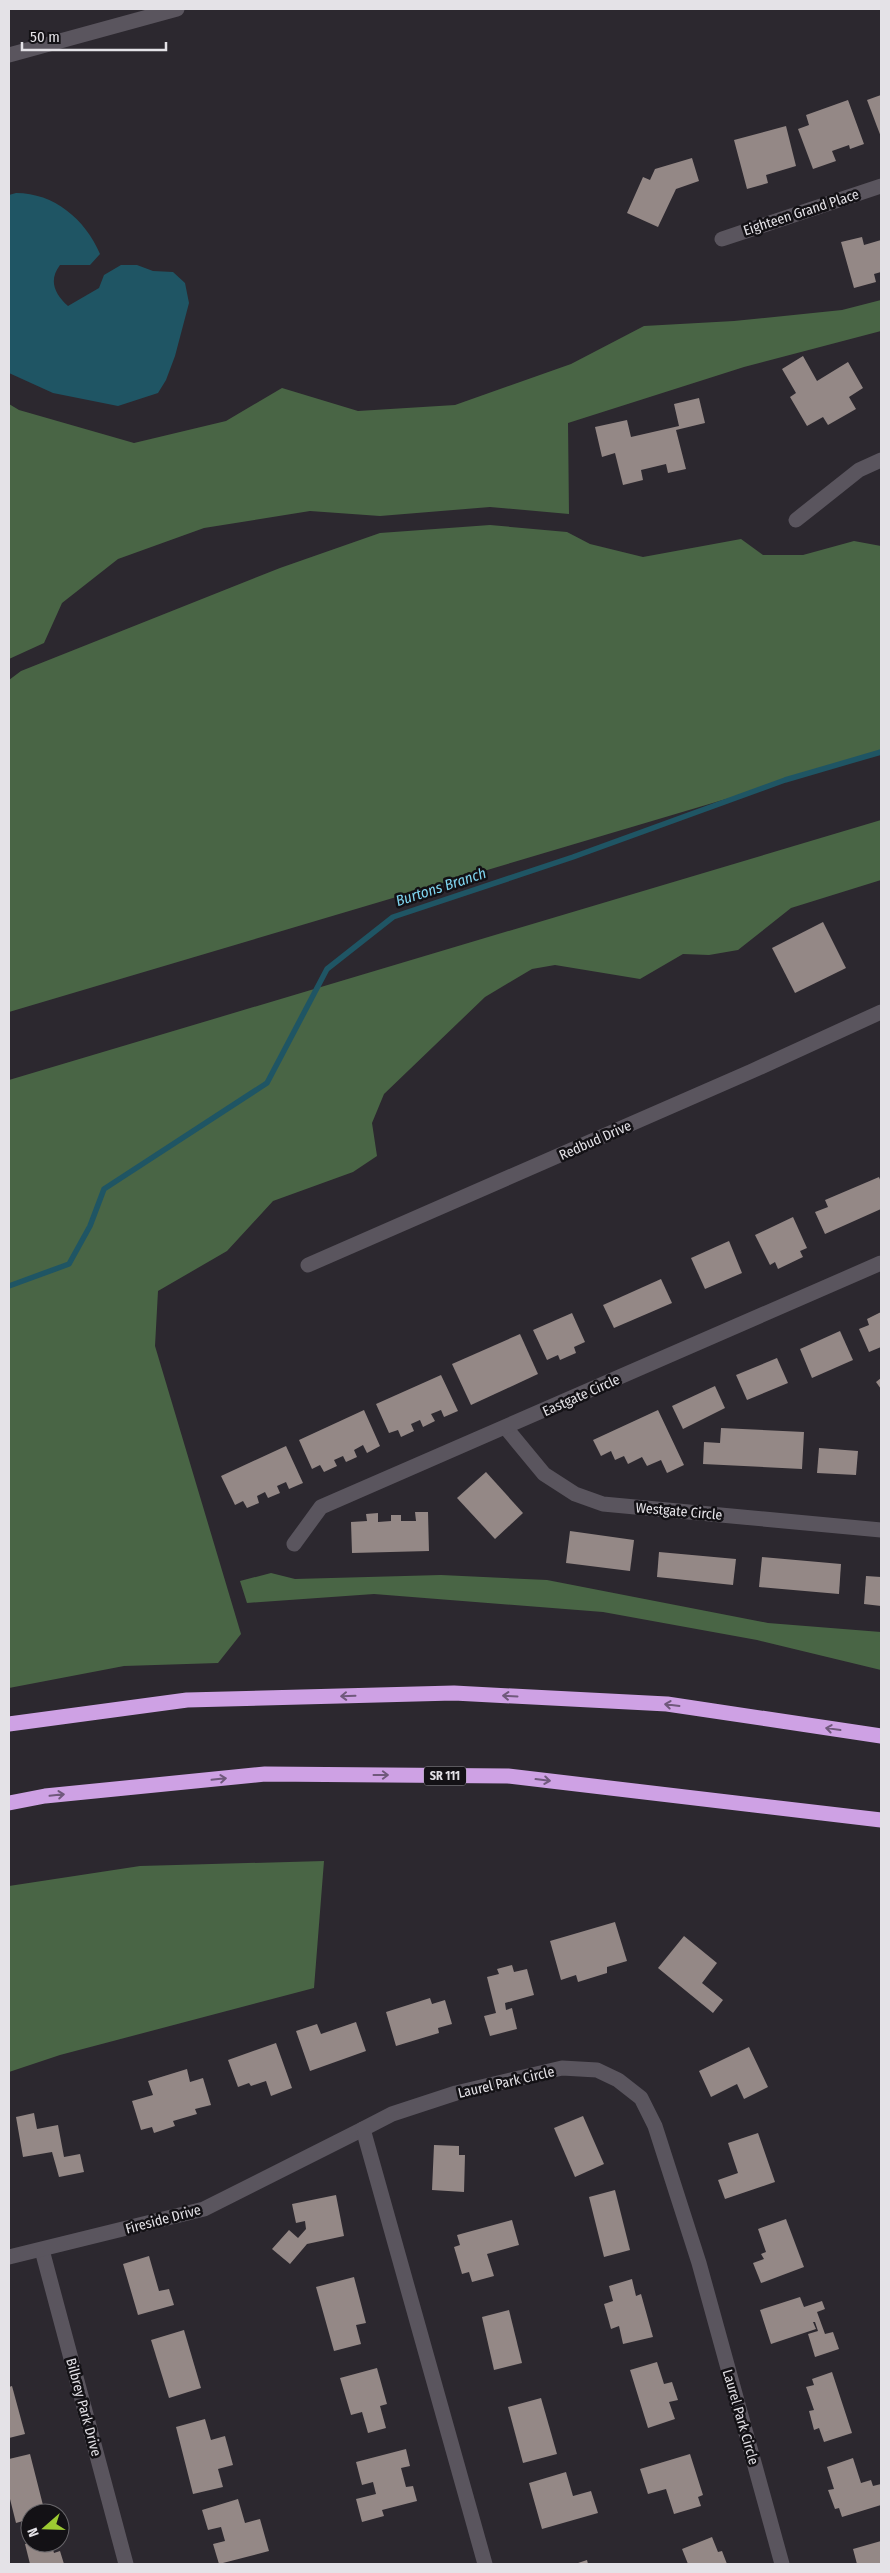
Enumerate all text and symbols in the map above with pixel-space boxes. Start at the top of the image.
scale bar [22,20,166,52]
text: 50 m [30,28,60,46]
street label: Eighteen Grand Place [741,186,861,239]
water label: Burtons Branch [393,864,489,910]
street label: Redbud Drive [557,1117,634,1164]
street label: Eastgate Circle [540,1371,623,1420]
street label: Westgate Circle [635,1499,723,1524]
one-way arrow [340,1691,356,1701]
one-way arrow [502,1692,518,1701]
one-way arrow [665,1700,681,1710]
one-way arrow [825,1723,841,1733]
road number: SR 111 [424,1766,466,1785]
one-way arrow [372,1770,389,1780]
one-way arrow [210,1774,226,1784]
one-way arrow [535,1775,551,1785]
one-way arrow [49,1790,65,1800]
street label: Laurel Park Circle [456,2063,556,2102]
street label: Fireside Drive [124,2201,203,2238]
street label: Bilbrey Park Drive [62,2356,105,2458]
street label: Laurel Park Circle [719,2367,762,2467]
north arrow [20,2503,70,2553]
text: N [24,2525,43,2539]

